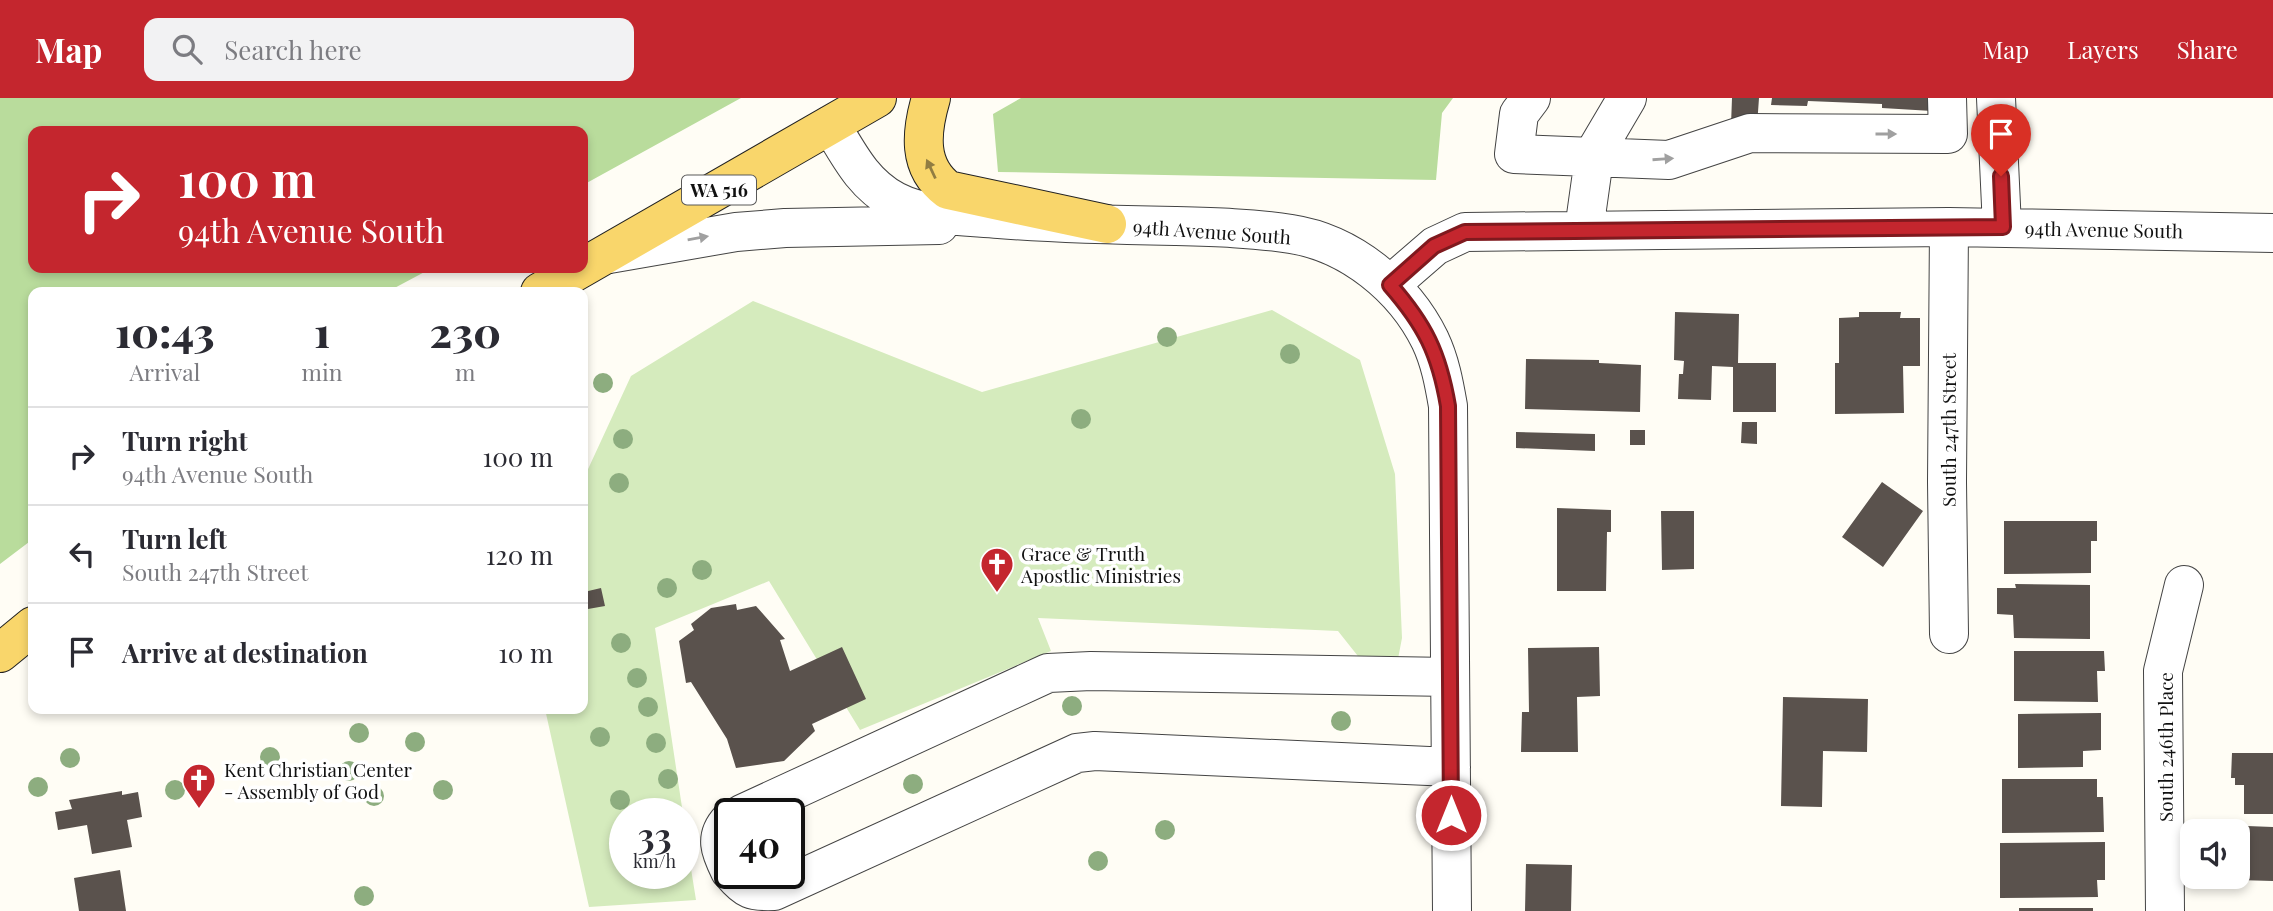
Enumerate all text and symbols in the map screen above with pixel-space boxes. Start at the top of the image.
search box [144,18,634,81]
text: Map [35,27,102,71]
icon: search [168,30,206,68]
text: Search here [224,32,362,67]
text: Map [1983,33,2029,65]
text: Layers [2067,33,2139,65]
text: Share [2177,33,2238,65]
pin [1971,104,2031,176]
icon: arrive [1982,115,2020,153]
one-way arrow [1876,128,1898,140]
text: 100 m [178,145,316,210]
one-way arrow [1652,153,1674,164]
icon: right [63,154,154,245]
one-way arrow [925,158,937,178]
road number: WA 516 [682,176,756,204]
text: 94th Avenue South [178,208,444,251]
street label: 94th Avenue South [1132,213,1292,249]
street label: 94th Avenue South [2025,215,2183,243]
one-way arrow [687,233,709,244]
text: 10:43 [115,303,215,359]
text: 1 [314,303,330,359]
text: 230 [430,303,501,359]
street label: South 247th Street [1935,353,1961,507]
text: Arrival [129,356,200,387]
text: min [302,356,343,387]
text: m [455,356,475,387]
text: Turn right [122,423,248,458]
icon: right [63,437,101,475]
text: 100 m [483,439,553,474]
text: 94th Avenue South [122,458,313,489]
text: Turn left [122,521,227,556]
icon: left [63,535,101,573]
text: 120 m [486,537,553,572]
place label: Grace & Truth Apostlic Ministries [1020,540,1181,588]
church icon: Grace & Truth Apostlic Ministries [978,545,1016,594]
text: South 247th Street [122,556,308,587]
icon: arrive [63,633,101,671]
text: Arrive at destination [122,635,368,670]
text: 10 m [498,635,553,670]
street label: South 246th Place [2152,672,2178,822]
place label: Kent Christian Center - Assembly of God [224,756,412,804]
church icon: Kent Christian Center - Assembly of God [180,761,218,810]
position arrow [1414,778,1488,852]
speed limit sign: 40 [714,798,805,889]
text: 33 [637,811,672,858]
map controls [2180,819,2250,889]
button: sound [2180,819,2250,889]
text: km/h [633,849,676,873]

